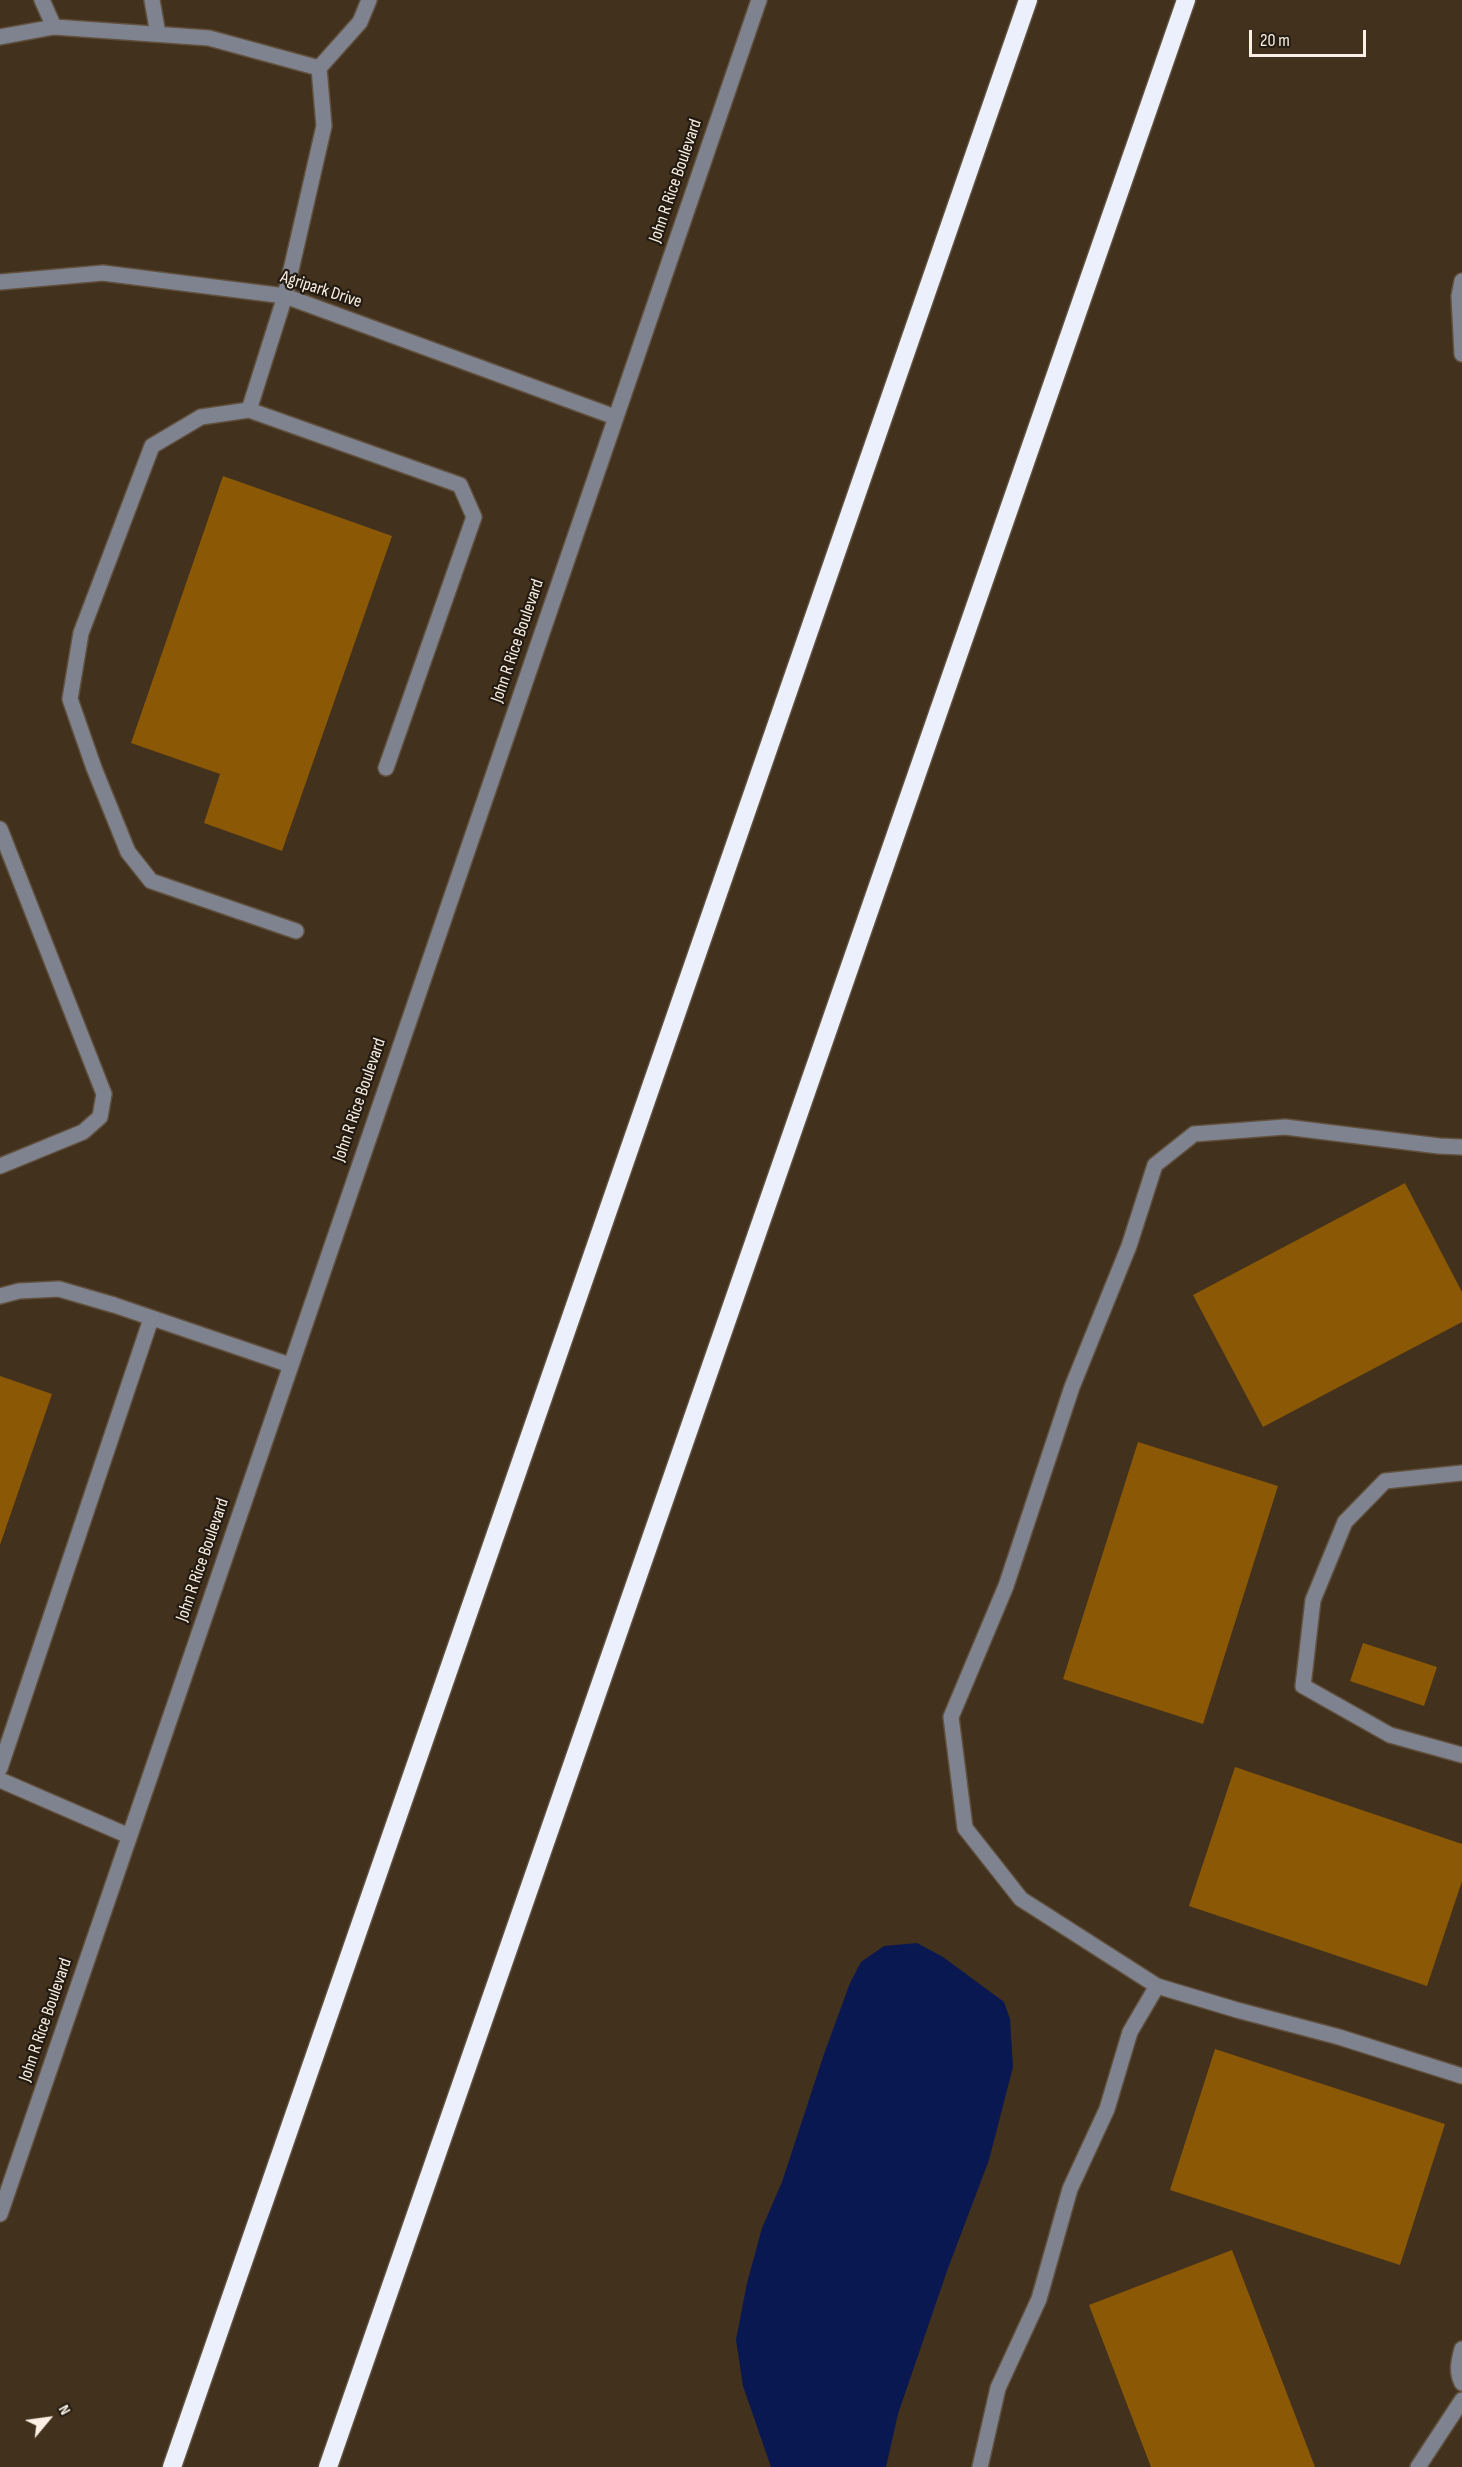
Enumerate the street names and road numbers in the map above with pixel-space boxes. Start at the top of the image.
street label: John R Rice Boulevard [645,117,707,245]
street label: Agripark Drive [278,267,364,313]
street label: John R Rice Boulevard [487,577,549,705]
street label: John R Rice Boulevard [329,1036,391,1164]
street label: John R Rice Boulevard [172,1496,234,1624]
street label: John R Rice Boulevard [15,1956,77,2084]

